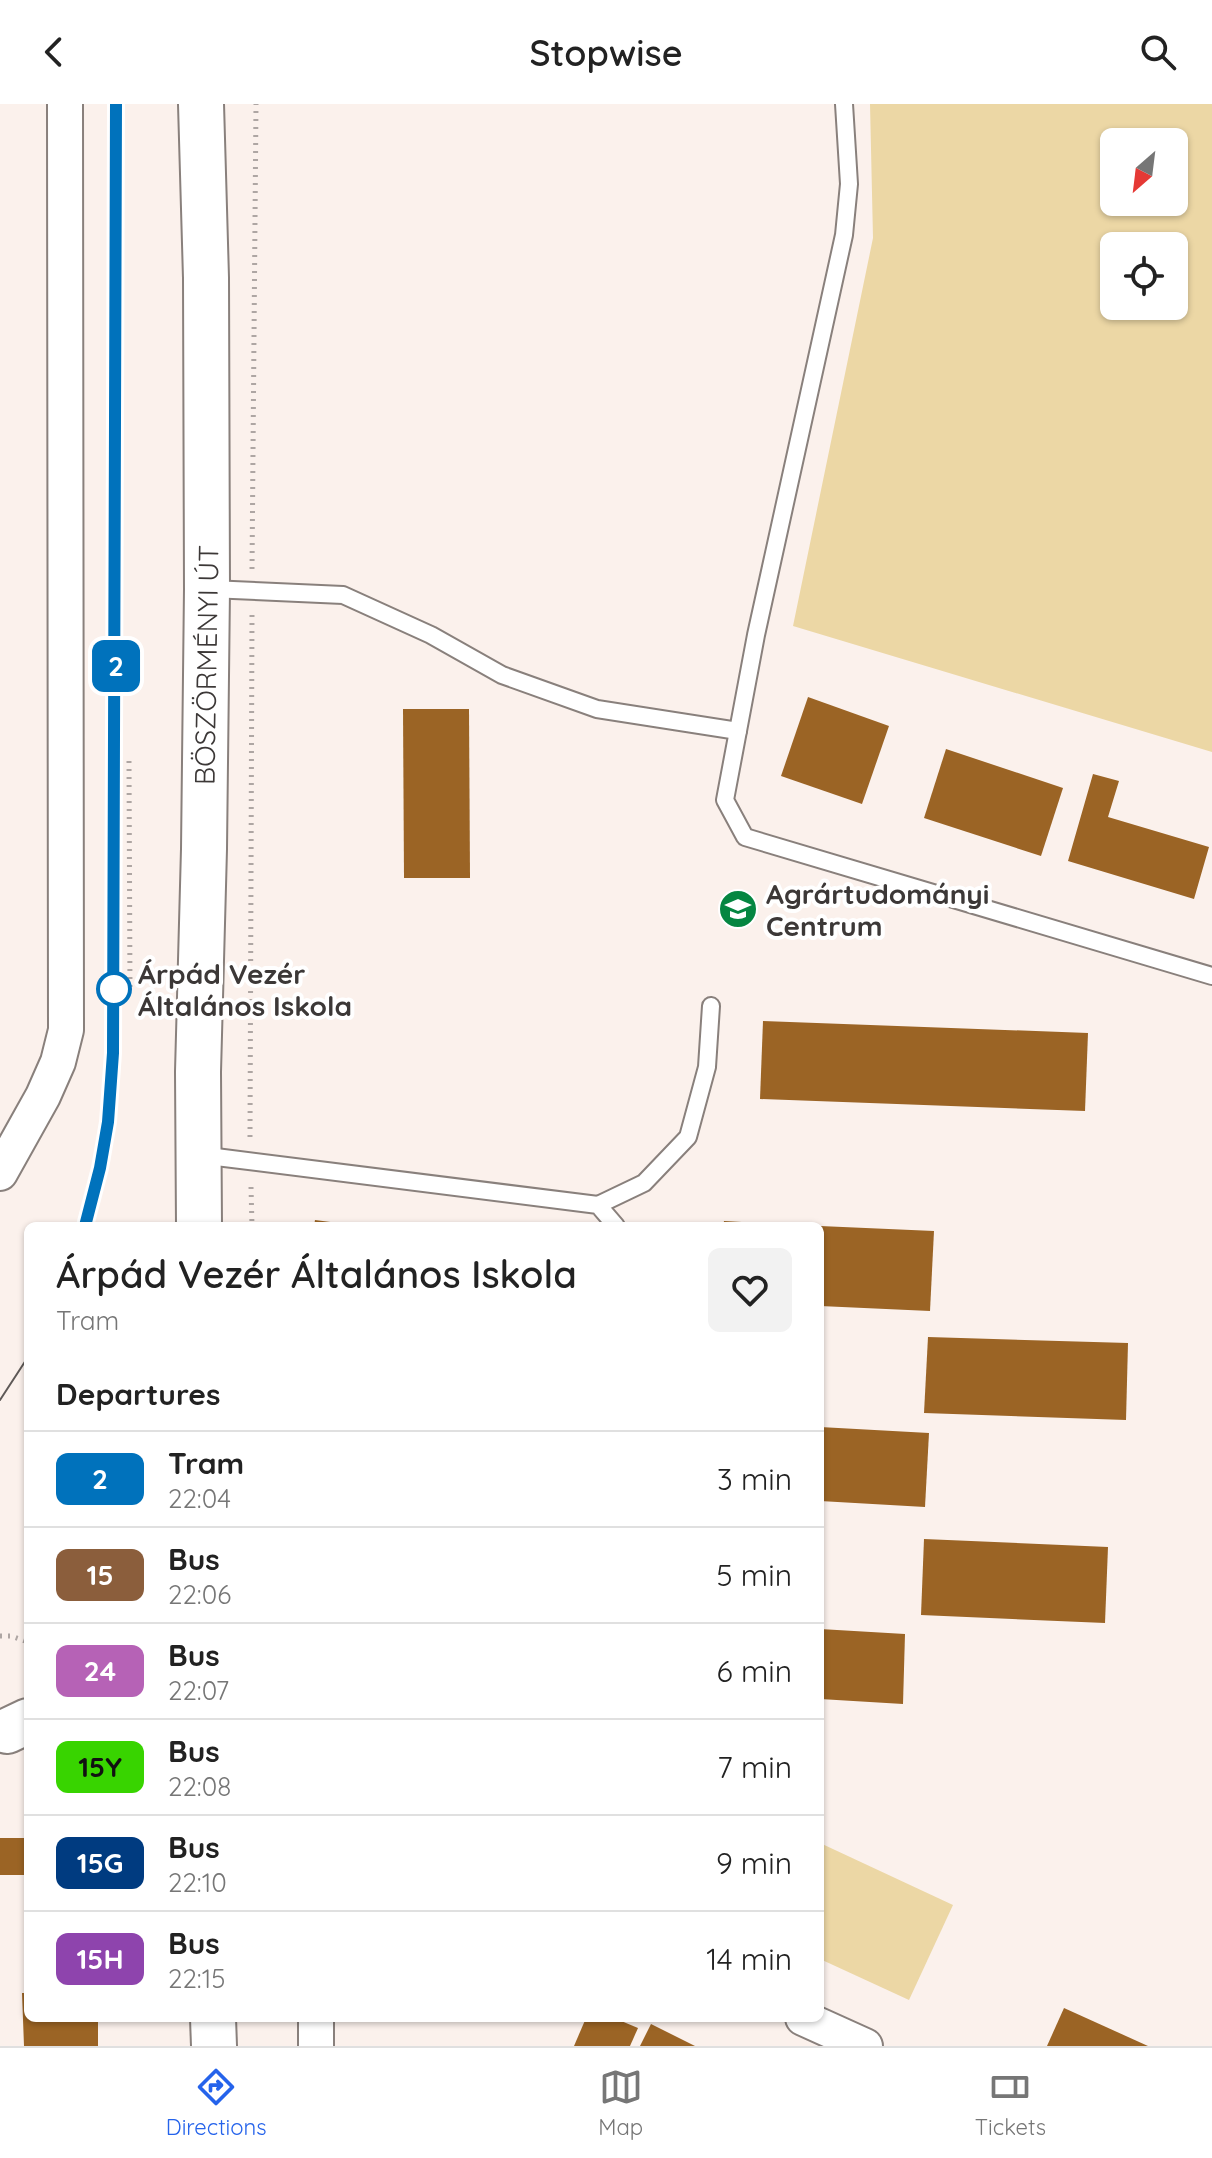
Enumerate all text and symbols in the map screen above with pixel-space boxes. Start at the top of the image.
icon: back [32,30,76,74]
text: Stopwise [529,30,683,75]
icon: search [1136,30,1180,74]
north arrow [1100,128,1188,216]
map controls [1100,128,1188,320]
button: locate [1100,232,1188,320]
street label: BÖSZÖRMÉNYI ÚT [186,545,226,785]
line badge: 2 [90,640,142,692]
text: 2 [108,648,124,683]
place label: Agrártudományi Centrum [766,876,989,943]
school or university icon: Agrártudományi Centrum [717,888,759,930]
place label: Árpád Vezér Általános Iskola [138,956,352,1023]
marker: Árpád Vezér Általános Iskola [97,972,131,1006]
button: heart [708,1248,792,1332]
text: Árpád Vezér Általános Iskola [56,1250,577,1298]
text: Tram [56,1304,119,1337]
text: Departures [56,1375,221,1413]
text: Tram [168,1444,244,1482]
text: 3 min [717,1460,792,1498]
text: 2 [92,1461,108,1496]
text: 22:04 [168,1482,231,1515]
text: Bus [168,1540,220,1578]
text: 5 min [716,1556,792,1594]
text: 15 [86,1557,114,1592]
text: 22:06 [168,1578,231,1611]
text: Bus [168,1636,220,1674]
text: 6 min [717,1652,792,1690]
text: 24 [84,1653,116,1688]
text: 22:07 [168,1674,229,1707]
text: Bus [168,1732,220,1770]
text: 7 min [717,1748,792,1786]
text: 15Y [78,1749,122,1784]
text: 22:08 [168,1770,231,1803]
text: Bus [168,1828,220,1866]
text: 9 min [716,1844,792,1882]
text: 15G [77,1845,123,1880]
text: 22:10 [168,1866,227,1899]
text: Bus [168,1924,220,1962]
text: 14 min [706,1940,792,1978]
text: 15H [76,1941,124,1976]
text: 22:15 [168,1962,225,1995]
tab: Directions [166,2065,267,2141]
tab: Map [598,2065,643,2141]
tab: Tickets [975,2065,1046,2141]

